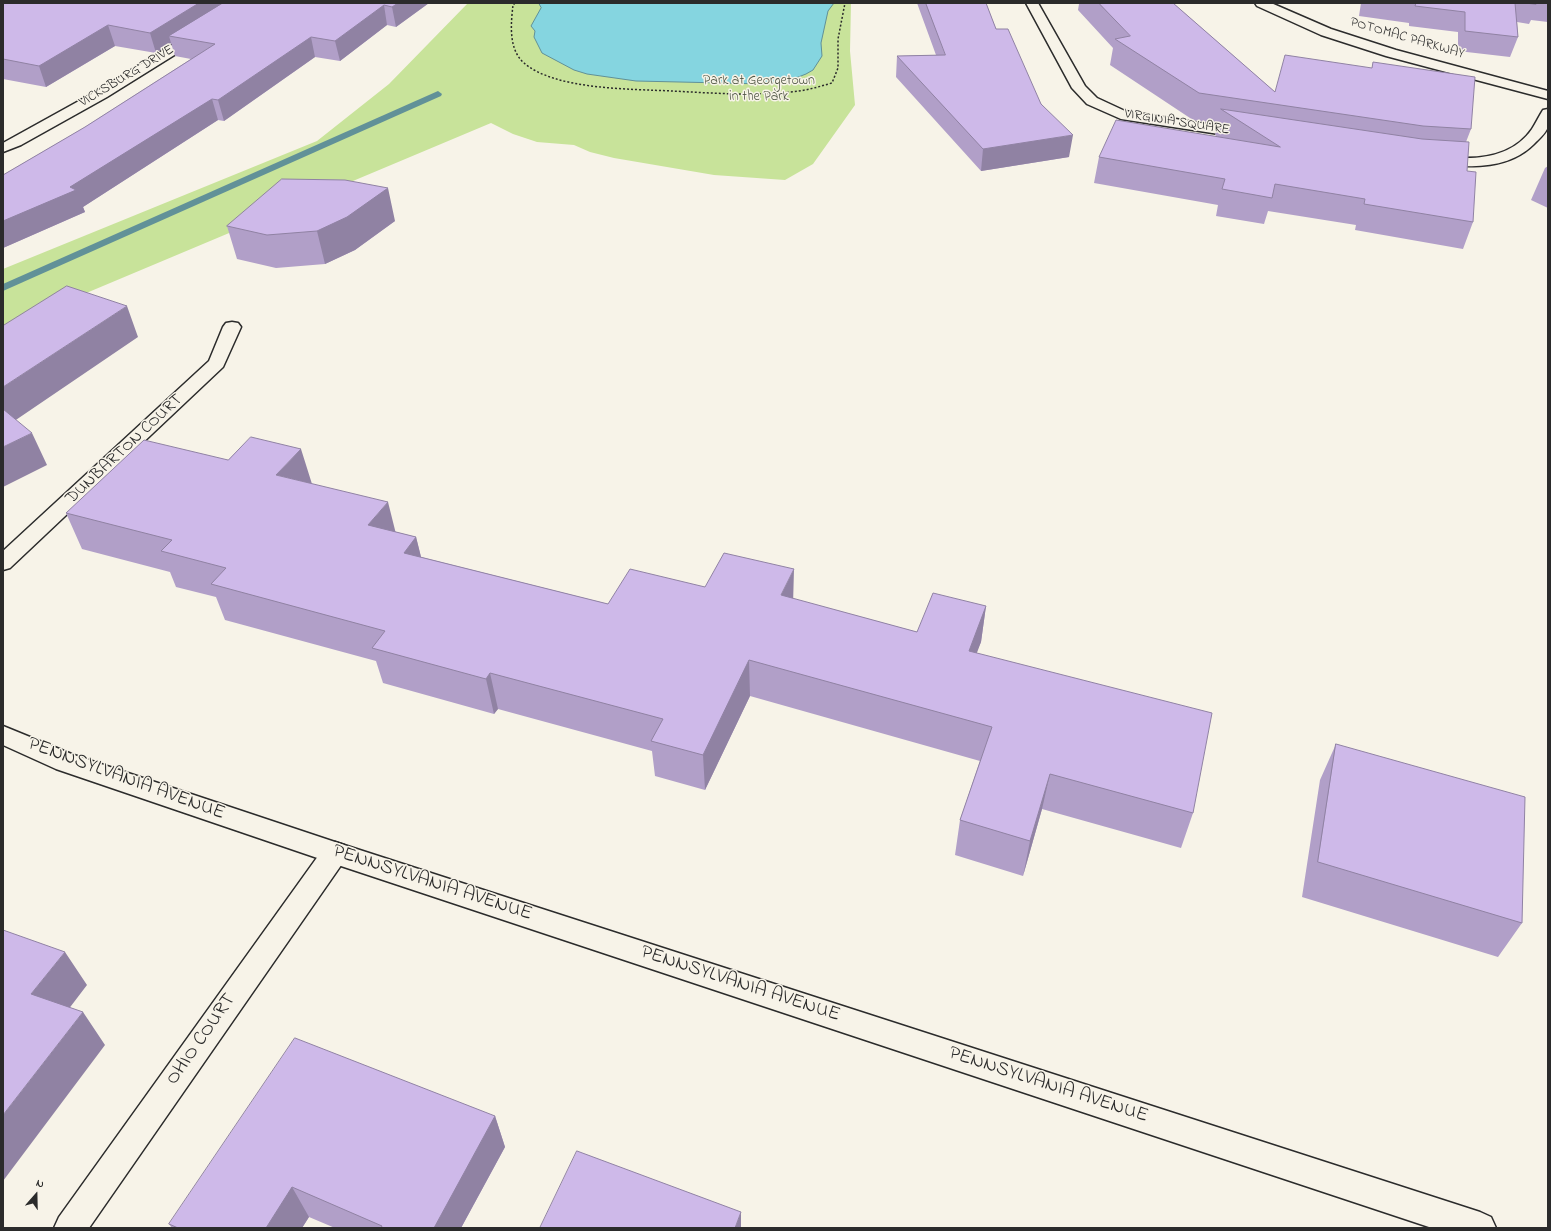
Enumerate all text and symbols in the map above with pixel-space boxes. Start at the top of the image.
street label: POTOMAC PARKWAY [1348,15,1466,63]
street label: VICKSBURG DRIVE [77,42,177,112]
park label: Park at Georgetown in the Park [703,74,815,106]
street label: VIRGINIA SQUARE [1123,106,1231,140]
street label: DUNBARTON COURT [62,391,188,509]
street label: PENNSYLVANIA AVENUE [24,733,228,827]
street label: PENNSYLVANIA AVENUE [329,840,535,928]
street label: PENNSYLVANIA AVENUE [637,941,843,1029]
street label: OHIO COURT [162,990,242,1090]
street label: PENNSYLVANIA AVENUE [945,1042,1151,1130]
north arrow [16,1175,56,1215]
text: N [34,1175,46,1193]

